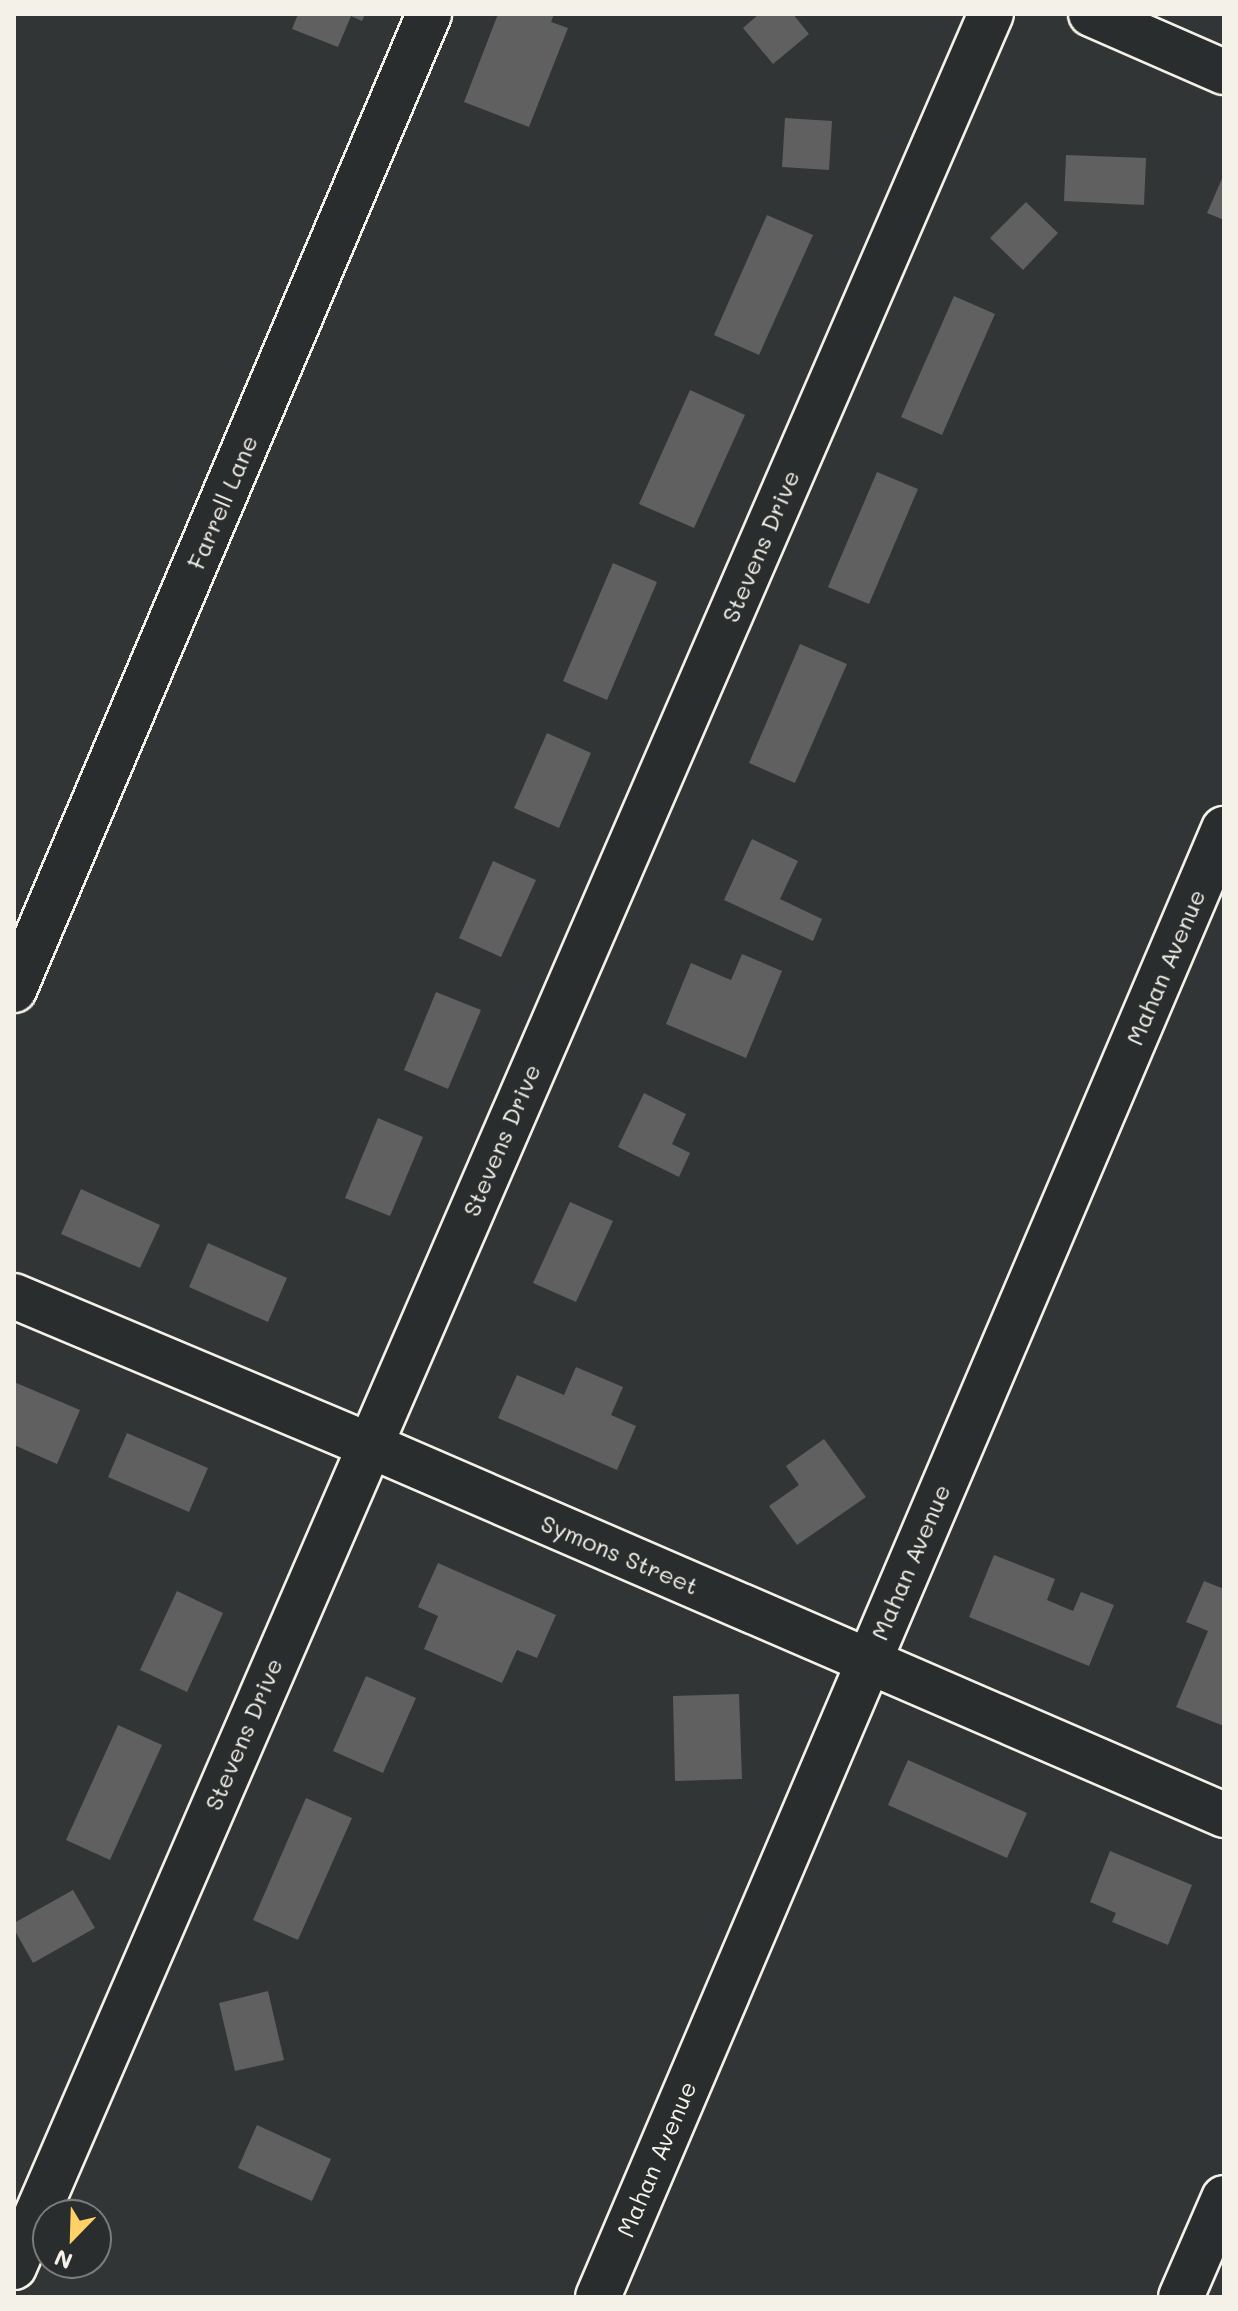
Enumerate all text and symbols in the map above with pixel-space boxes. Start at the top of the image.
street label: Farrell Lane [181,431,263,573]
street label: Stevens Drive [715,466,805,626]
street label: Mahan Avenue [1119,885,1211,1049]
street label: Stevens Drive [456,1060,546,1220]
street label: Mahan Avenue [864,1480,956,1644]
street label: Symons Street [537,1508,703,1600]
street label: Stevens Drive [198,1654,288,1814]
street label: Mahan Avenue [610,2077,702,2241]
north arrow [32,2199,112,2279]
text: N [50,2243,77,2276]

